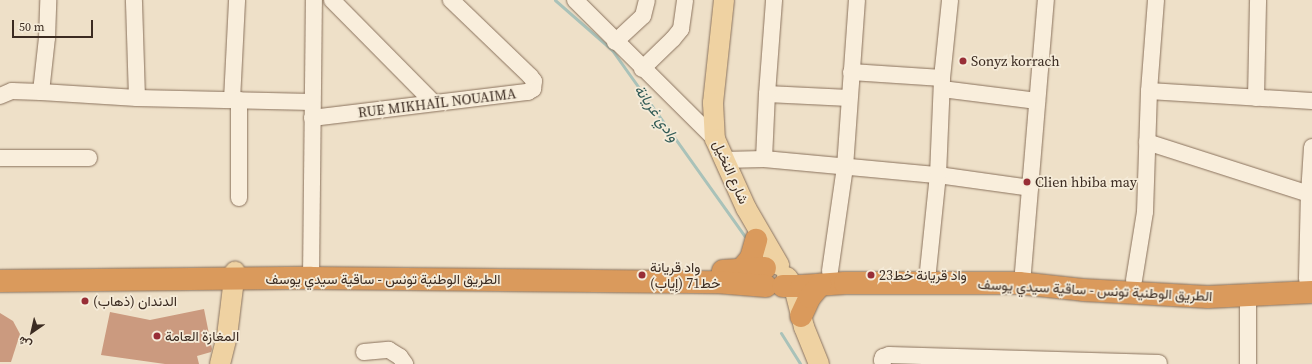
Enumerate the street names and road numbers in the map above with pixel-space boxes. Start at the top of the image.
street label: RUE MIKHAÏL NOUAIMA [357,85,517,121]
street label: شارع النخيل [710,138,752,206]
street label: الطريق الوطنية تونس - ساقية سيدي يوسف [265,271,501,287]
street label: الطريق الوطنية تونس - ساقية سيدي يوسف [977,275,1213,305]

